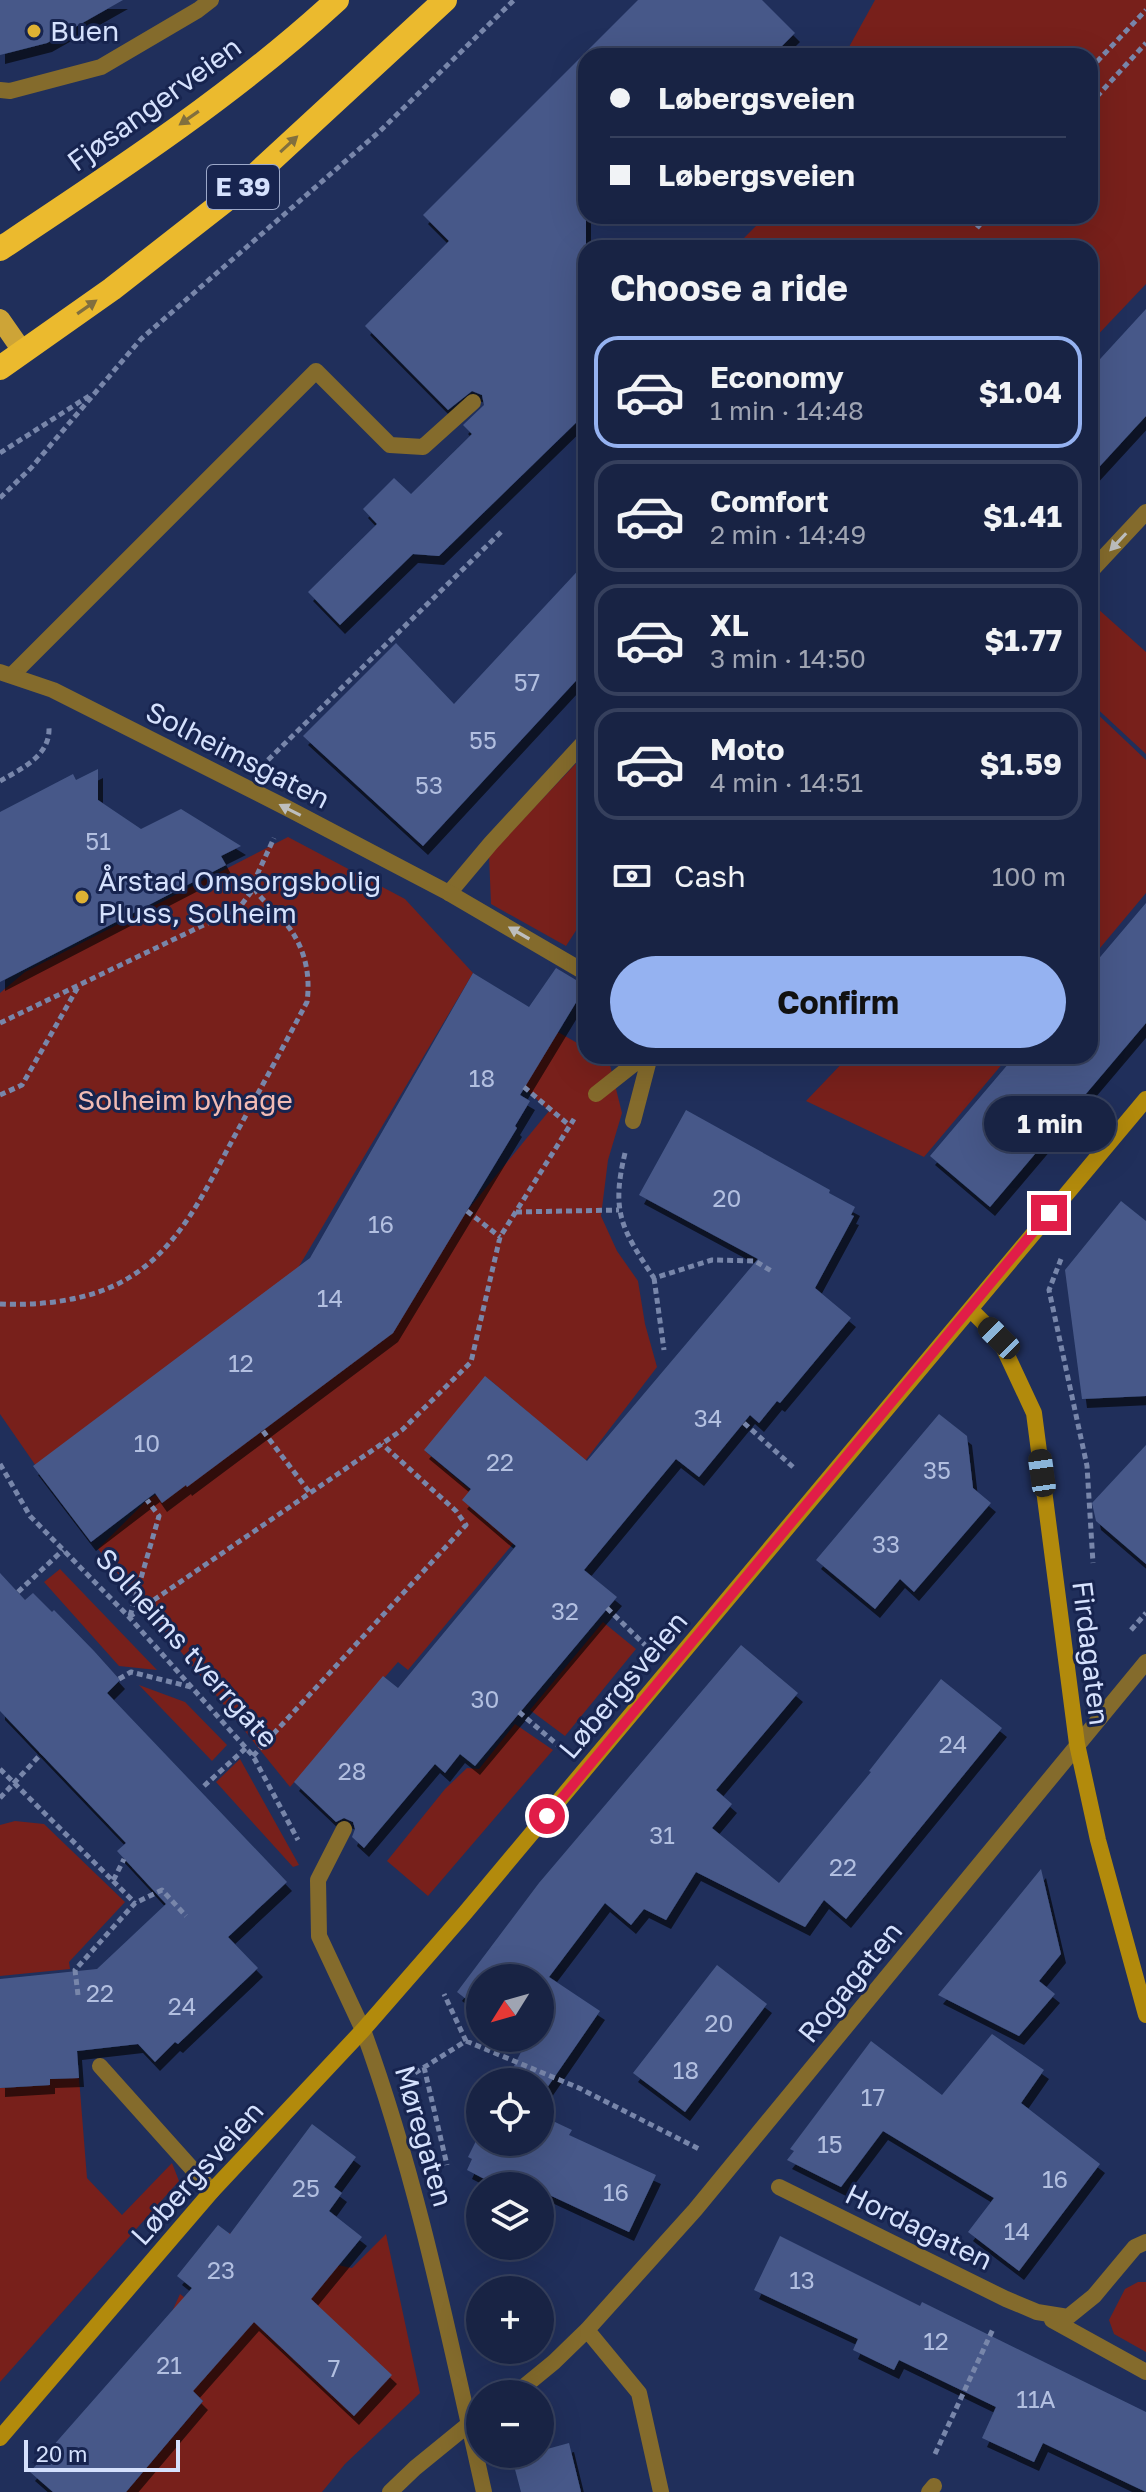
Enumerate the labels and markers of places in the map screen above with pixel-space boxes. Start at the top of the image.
place label: Buen [50,14,119,47]
marker: Buen [25,22,43,40]
place label: Årstad Omsorgsbolig Pluss, Solheim [98,864,381,929]
marker: Årstad Omsorgsbolig Pluss, Solheim [73,888,91,906]

